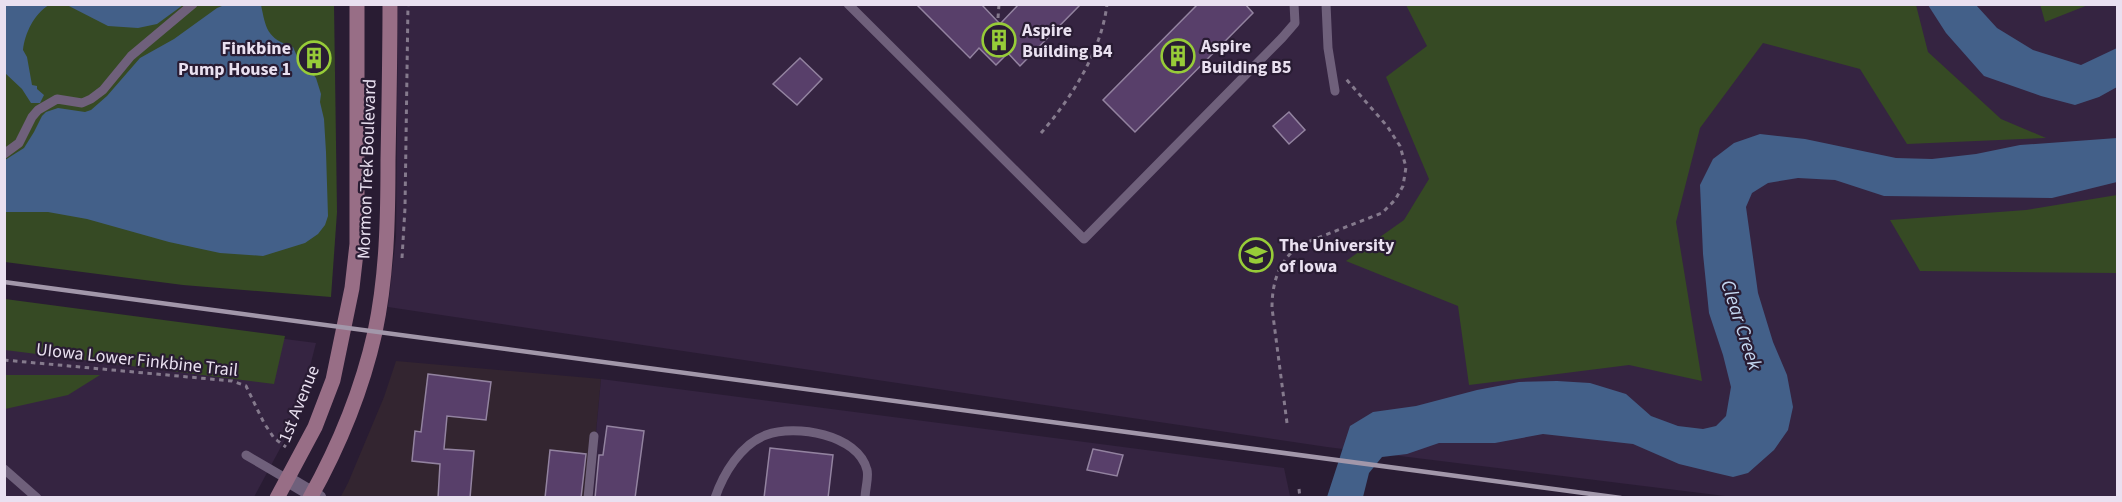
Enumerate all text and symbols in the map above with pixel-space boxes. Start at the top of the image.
place label: Aspire Building B4 [1021,18,1113,64]
building icon: Aspire Building B4 [981,22,1017,58]
place label: Aspire Building B5 [1200,34,1291,80]
place label: Finkbine Pump House 1 [178,36,291,82]
building icon: Aspire Building B5 [1160,38,1196,74]
building icon: Finkbine Pump House 1 [296,40,332,76]
street label: Mormon Trek Boulevard [351,78,383,260]
place label: The University of Iowa [1279,233,1395,279]
school or university icon: The University of Iowa [1238,237,1274,273]
water label: Clear Creek [1713,276,1769,374]
street label: UIowa Lower Finkbine Trail [35,337,239,383]
street label: 1st Avenue [272,362,326,446]

